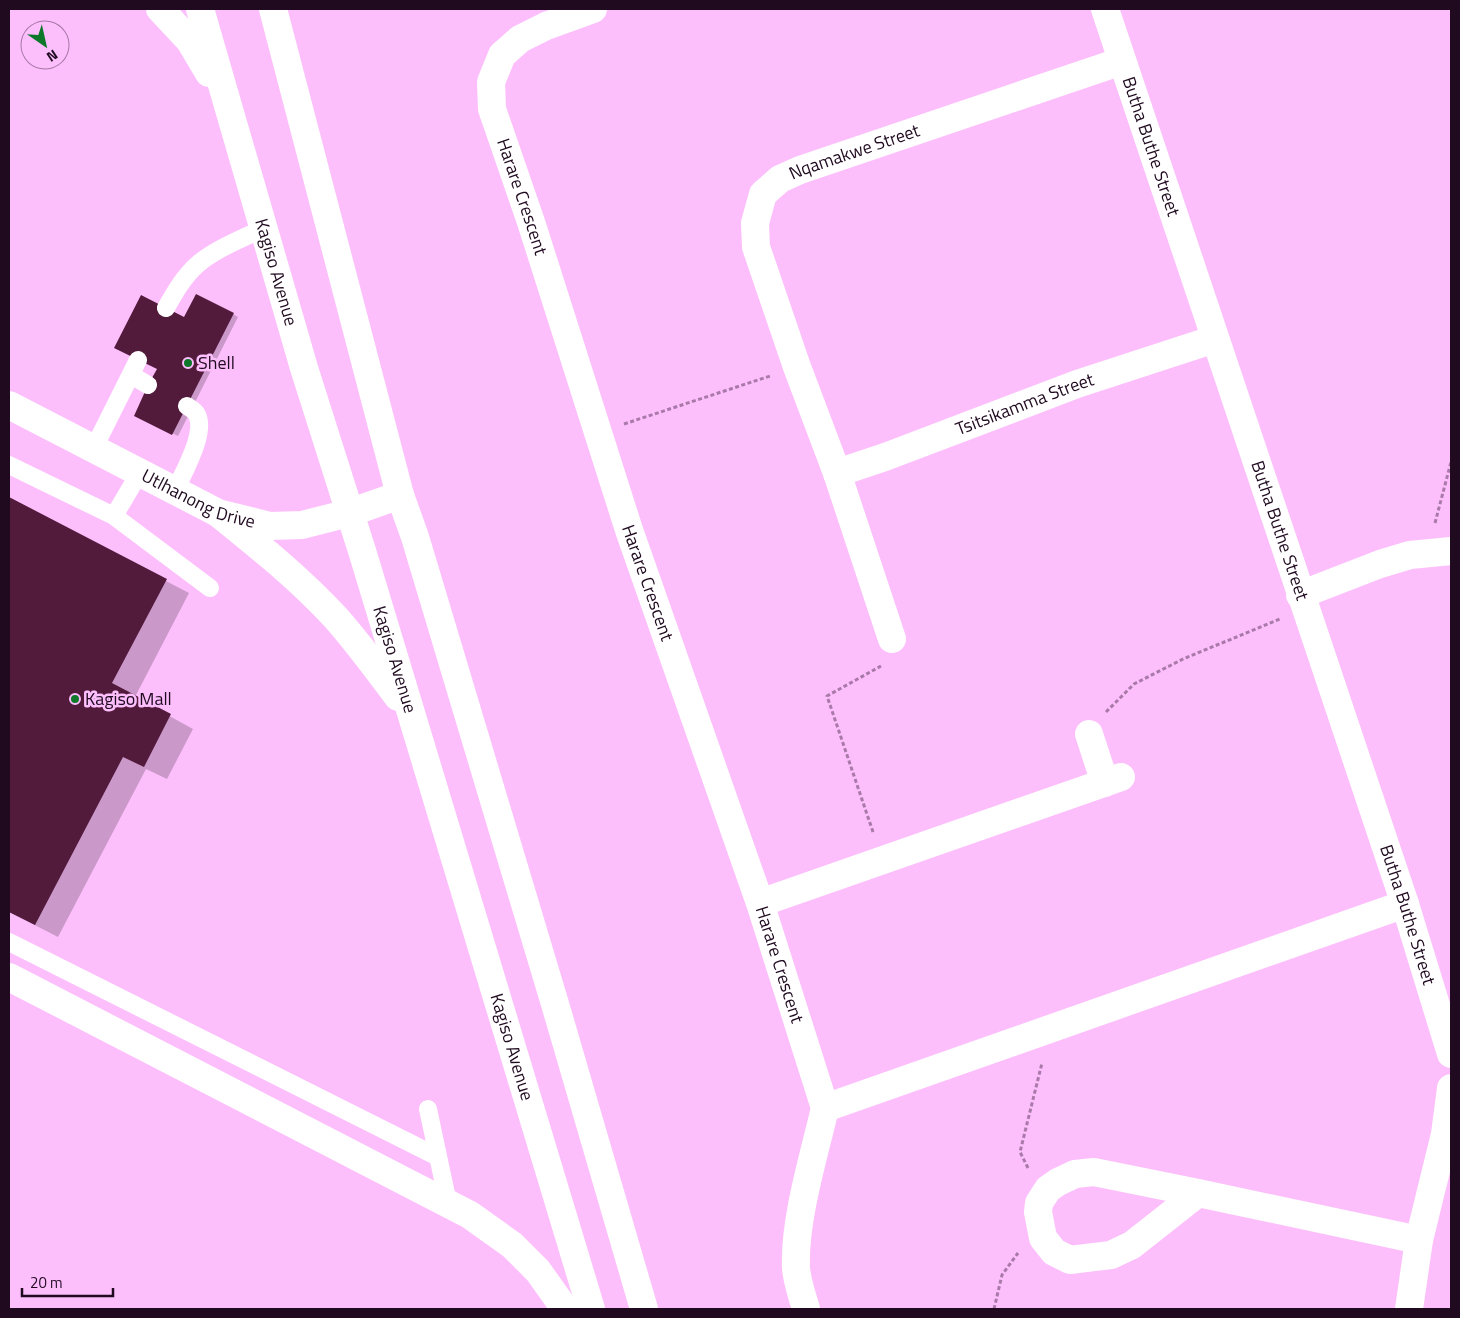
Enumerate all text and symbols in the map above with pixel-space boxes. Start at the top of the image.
north arrow [20,20,70,70]
text: N [43,45,62,68]
street label: Butha Buthe Street [1116,73,1188,220]
street label: Nqamakwe Street [784,116,924,186]
street label: Harare Crescent [490,135,555,259]
street label: Kagiso Avenue [248,215,305,329]
place label: Shell [198,349,235,376]
marker: Shell [182,357,194,369]
street label: Tsitsikamma Street [951,365,1098,442]
street label: Butha Buthe Street [1244,457,1316,604]
street label: Utlhanong Drive [137,462,258,535]
street label: Harare Crescent [615,521,681,645]
street label: Kagiso Avenue [366,602,424,716]
place label: Kagiso Mall [85,685,172,712]
marker: Kagiso Mall [69,693,81,705]
street label: Butha Buthe Street [1373,841,1443,989]
street label: Harare Crescent [749,902,811,1027]
street label: Kagiso Avenue [483,990,541,1104]
scale bar [22,1266,114,1298]
text: 20 m [30,1271,63,1294]

